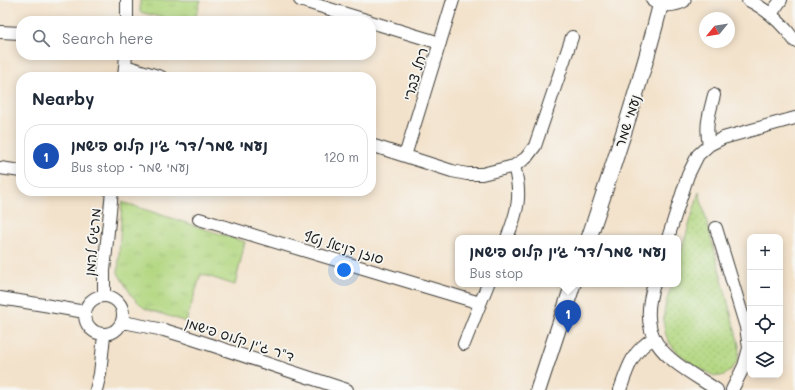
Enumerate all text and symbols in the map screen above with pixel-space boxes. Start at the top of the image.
north arrow [699,12,735,48]
search box [16,16,376,60]
icon: search [30,27,52,49]
text: Search here [62,28,153,48]
street label: רחל צברי [398,45,432,103]
text: Nearby [32,87,94,109]
street label: נעמי שמר [609,92,645,150]
text: נעמי שמר/דר׳ ג׳ין קלוס פישמן [71,135,268,155]
text: 1 [43,148,49,165]
text: 120 m [323,148,359,165]
text: Bus stop · נעמי שמר [71,158,189,175]
street label: מרגיט להמן [80,207,104,277]
street label: סוזן דניאל נטף [302,226,386,268]
map controls [747,234,783,378]
button: + [747,234,783,270]
popup [455,235,681,287]
text: נעמי שמר/דר׳ ג׳ין קלוס פישמן [470,241,666,261]
your location [334,260,354,280]
text: Bus stop [470,264,523,281]
button: − [747,270,783,306]
pin: 1 [555,300,581,333]
button: locate [747,306,783,342]
street label: ד"ר ג'ין קלוס פישמן [183,312,297,366]
button: layers [747,342,783,378]

